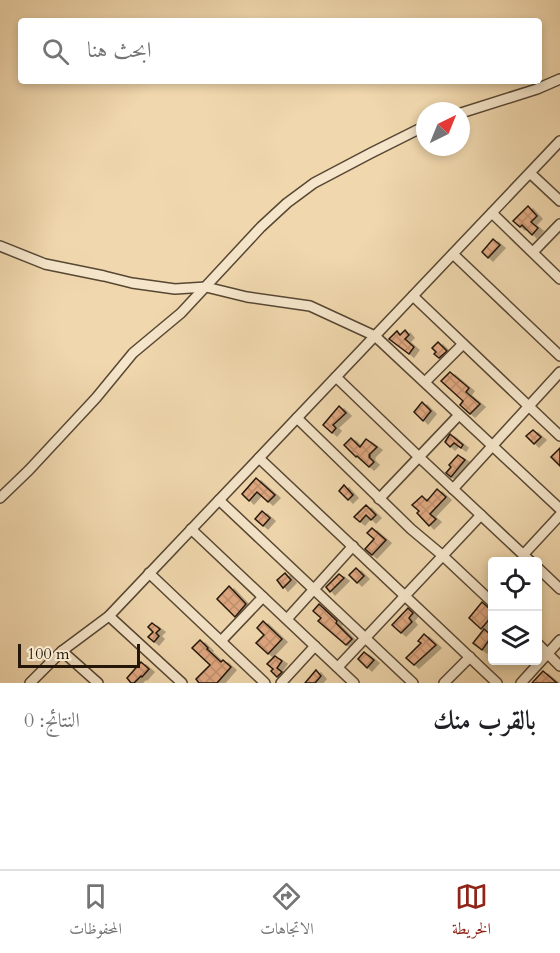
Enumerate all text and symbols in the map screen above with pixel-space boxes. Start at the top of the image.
search box [18,18,542,84]
icon: search [39,35,72,68]
text: ابحث هنا [87,35,152,65]
north arrow [416,102,470,156]
map controls [488,557,542,665]
button: locate [488,557,542,611]
button: layers [488,611,542,665]
scale bar [18,641,140,668]
text: 100 m [27,643,69,665]
text: بالقرب منك [433,703,536,738]
text: النتائج: 0 [24,707,80,734]
tab: المحفوظات [69,880,122,944]
tab: الاتجاهات [260,880,314,944]
tab: الخريطة [452,880,491,944]

